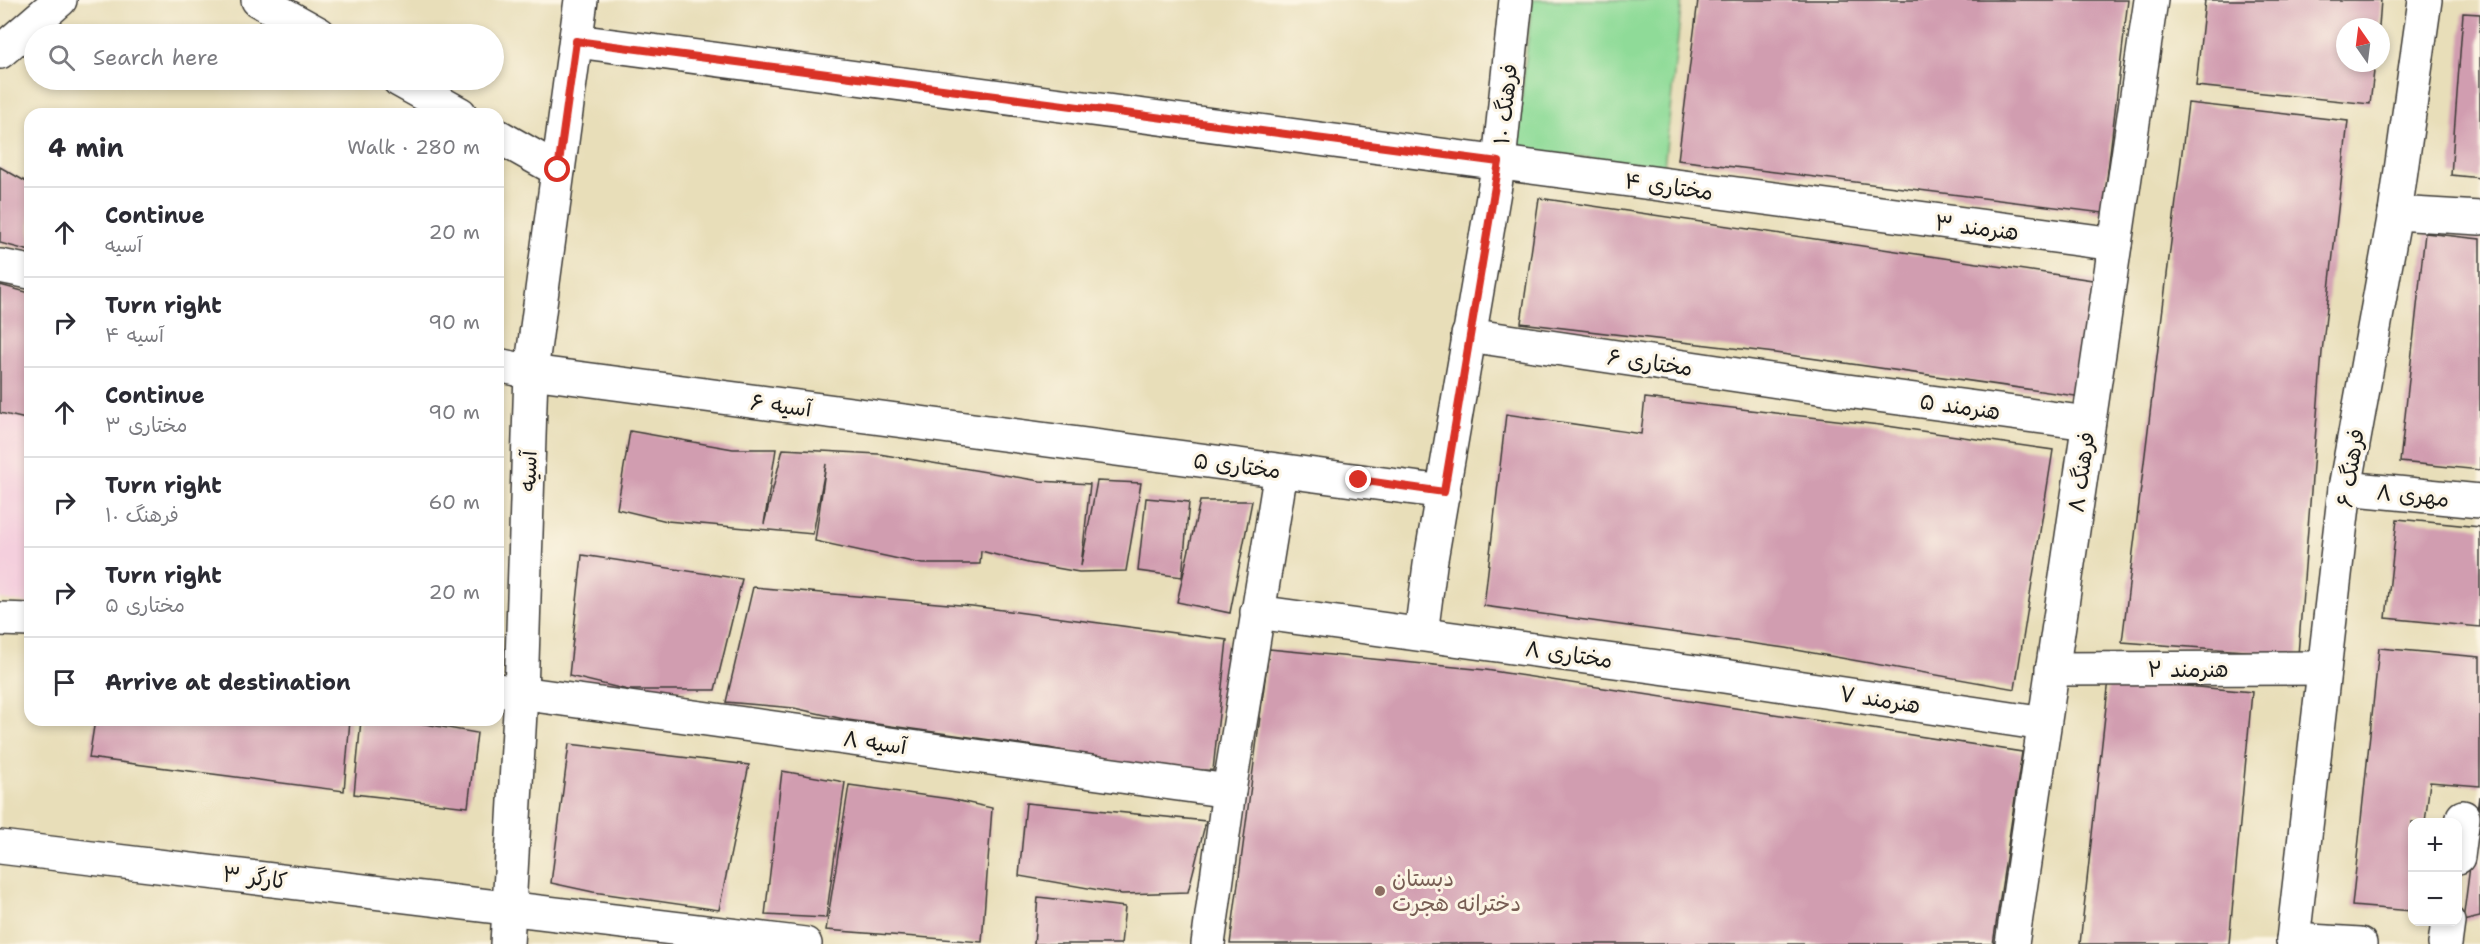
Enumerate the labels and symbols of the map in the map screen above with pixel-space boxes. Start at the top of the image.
north arrow [2336,18,2390,72]
street label: فرهنگ ۱۰ [1487,62,1524,146]
route start [544,156,570,182]
street label: مختاری ۴ [1623,166,1715,207]
street label: هنرمند ۳ [1933,208,2020,247]
street label: مختاری ۶ [1605,342,1694,383]
street label: هنرمند ۵ [1918,386,2002,427]
street label: آسیه ۶ [749,387,815,424]
street label: فرهنگ ۶ [2330,427,2371,509]
street label: فرهنگ ۸ [2061,430,2102,514]
street label: مختاری ۵ [1192,446,1282,485]
street label: آسیه [513,449,544,492]
route end [1345,466,1371,492]
street label: مهری ۸ [2375,477,2451,514]
street label: مختاری ۸ [1523,634,1615,675]
street label: هنرمند ۲ [2148,655,2228,684]
street label: هنرمند ۷ [1837,679,1923,720]
street label: آسیه ۸ [841,724,910,762]
street label: کارگر ۳ [221,859,289,896]
place label: دبستان دخترانه هجرت [1392,864,1521,918]
marker: دبستان دخترانه هجرت [1373,884,1387,898]

